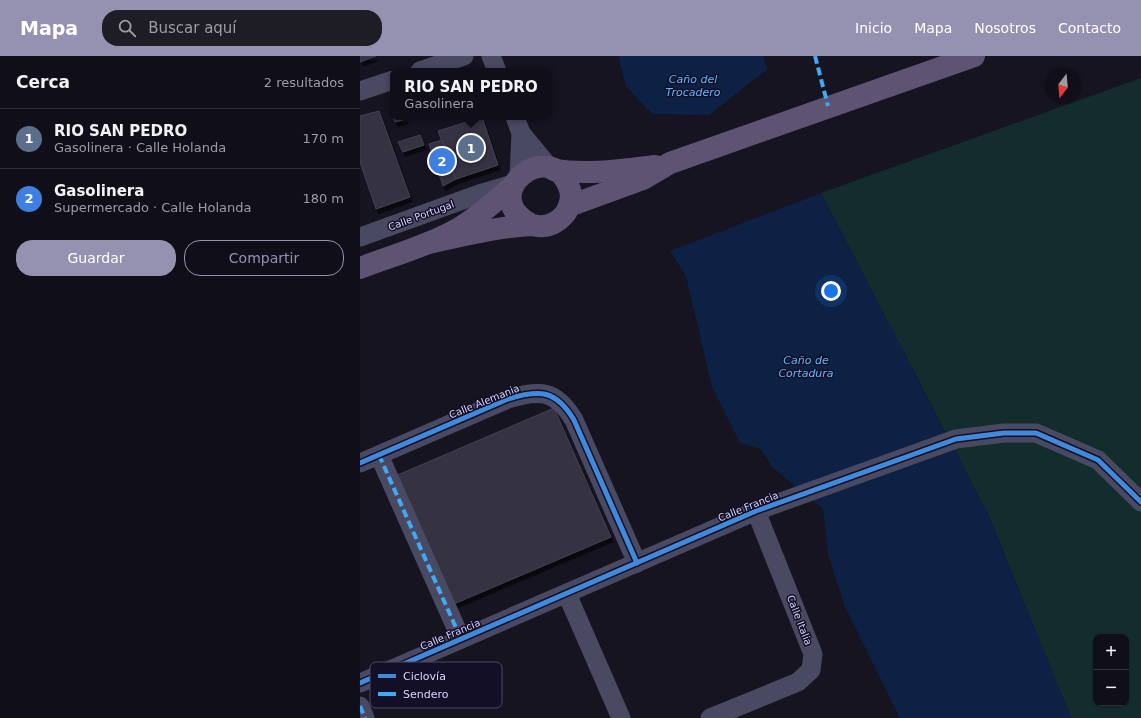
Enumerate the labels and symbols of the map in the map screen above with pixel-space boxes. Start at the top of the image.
north arrow [1045,68,1081,104]
water label: Caño del Trocadero [666,73,721,99]
pin: 1 [458,133,484,163]
pin: 2 [429,146,455,176]
street label: Calle Portugal [387,198,456,233]
your location [821,281,841,301]
water label: Caño de Cortadura [778,354,834,380]
street label: Calle Alemania [447,382,521,421]
street label: Calle Francia [716,489,780,524]
street label: Calle Italia [785,594,814,647]
street label: Calle Francia [419,617,482,652]
legend [370,662,502,708]
text: Ciclovía [403,670,446,683]
text: Sendero [403,688,449,701]

